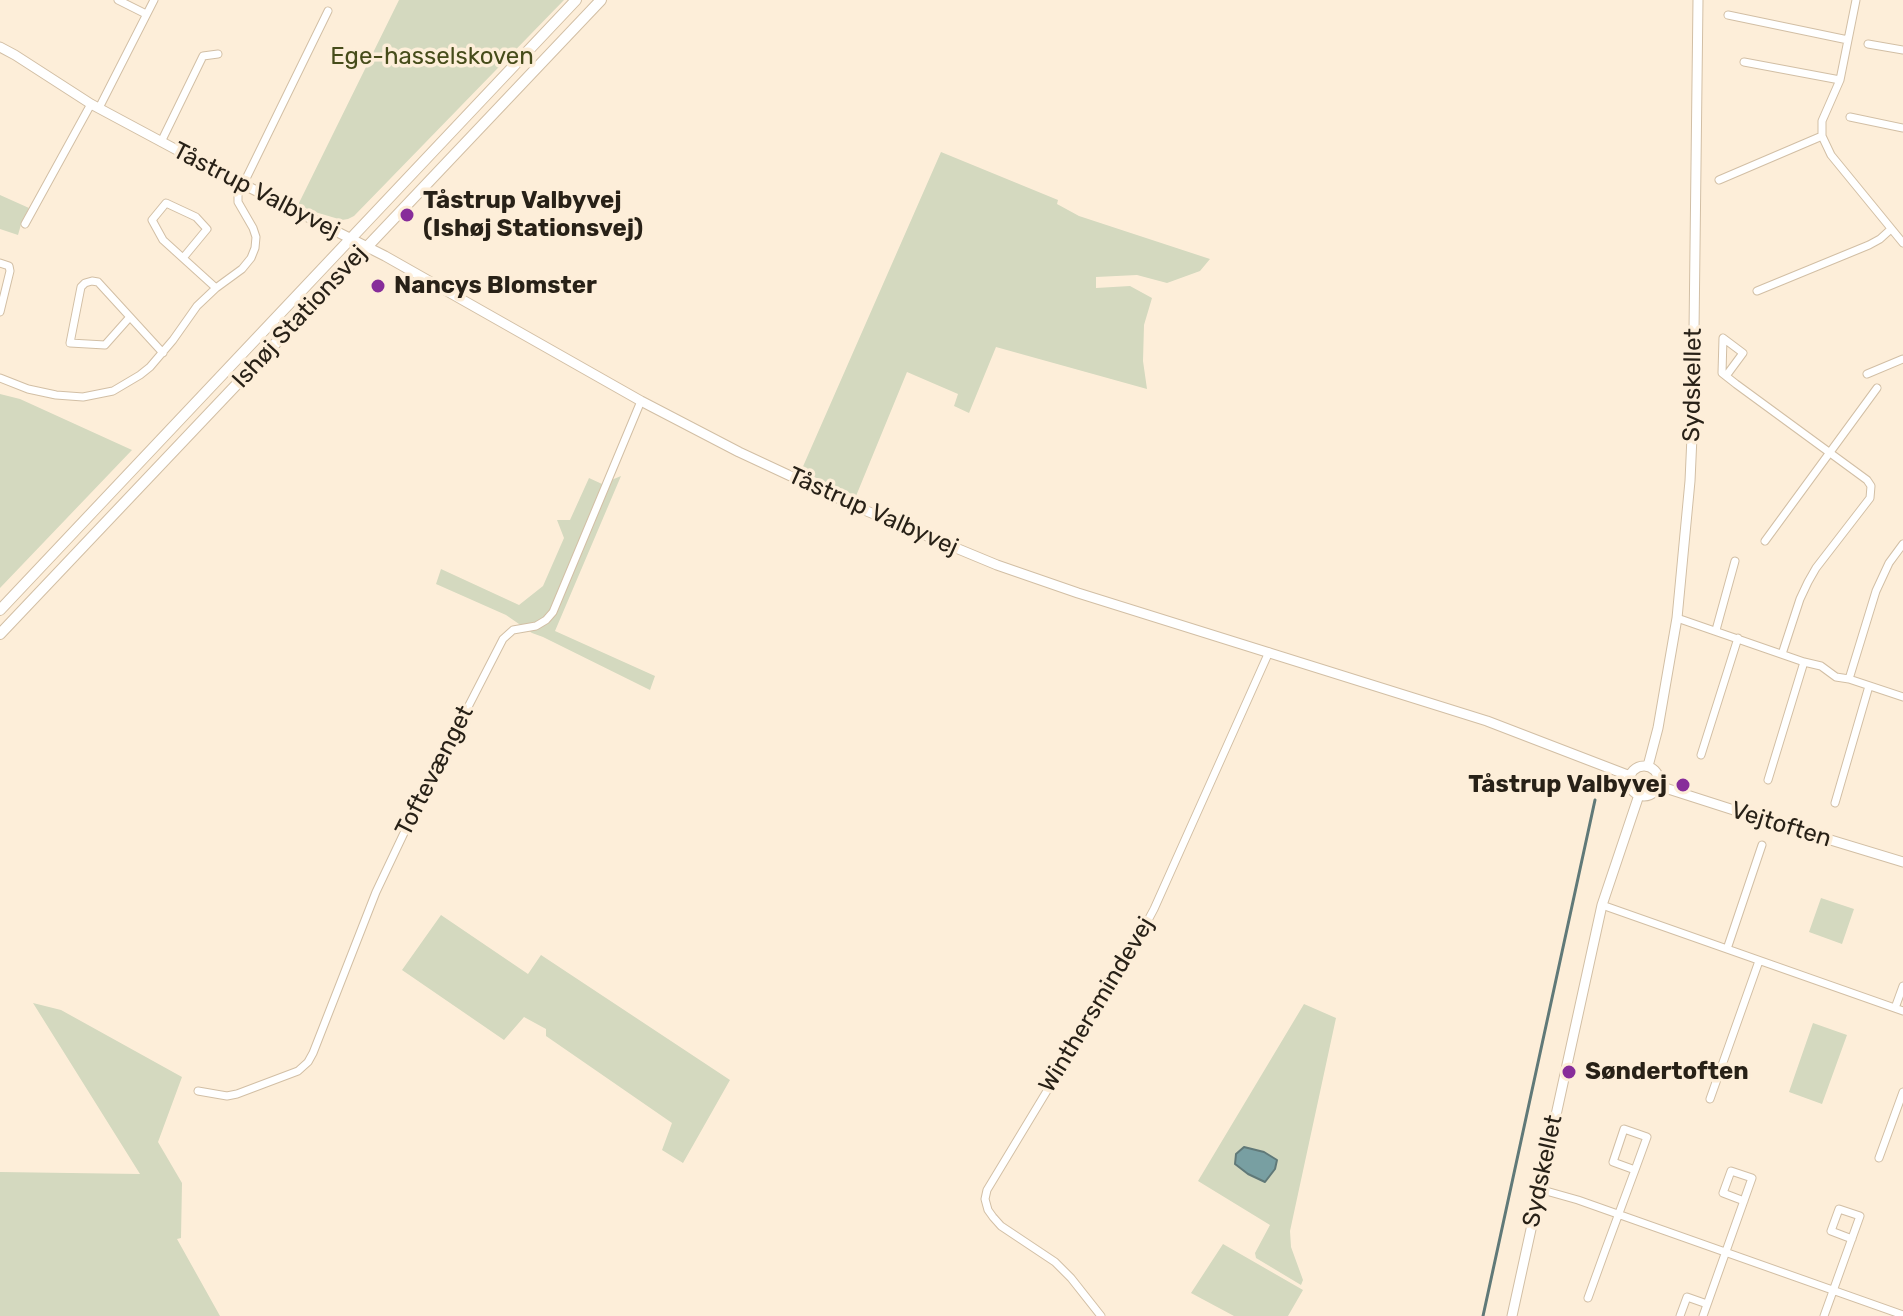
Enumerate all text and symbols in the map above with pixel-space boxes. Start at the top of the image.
park label: Ege-hasselskoven [330,43,534,71]
street label: Tåstrup Valbyvej [168,137,344,245]
place label: Tåstrup Valbyvej (Ishøj Stationsvej) [423,187,643,243]
marker: Tåstrup Valbyvej (Ishøj Stationsvej) [398,206,416,224]
street label: Ishøj Stationsvej [227,240,373,394]
place label: Nancys Blomster [394,272,597,300]
marker: Nancys Blomster [369,277,387,295]
street label: Sydskellet [1678,328,1708,442]
street label: Tåstrup Valbyvej [783,462,963,562]
street label: Toftevænget [390,701,480,841]
place label: Tåstrup Valbyvej [1468,771,1667,799]
marker: Tåstrup Valbyvej [1674,776,1692,794]
street label: Vejtoften [1727,796,1835,854]
street label: Winthersmindevej [1033,912,1161,1098]
place label: Søndertoften [1585,1058,1749,1086]
marker: Søndertoften [1560,1063,1578,1081]
street label: Sydskellet [1517,1112,1569,1230]

